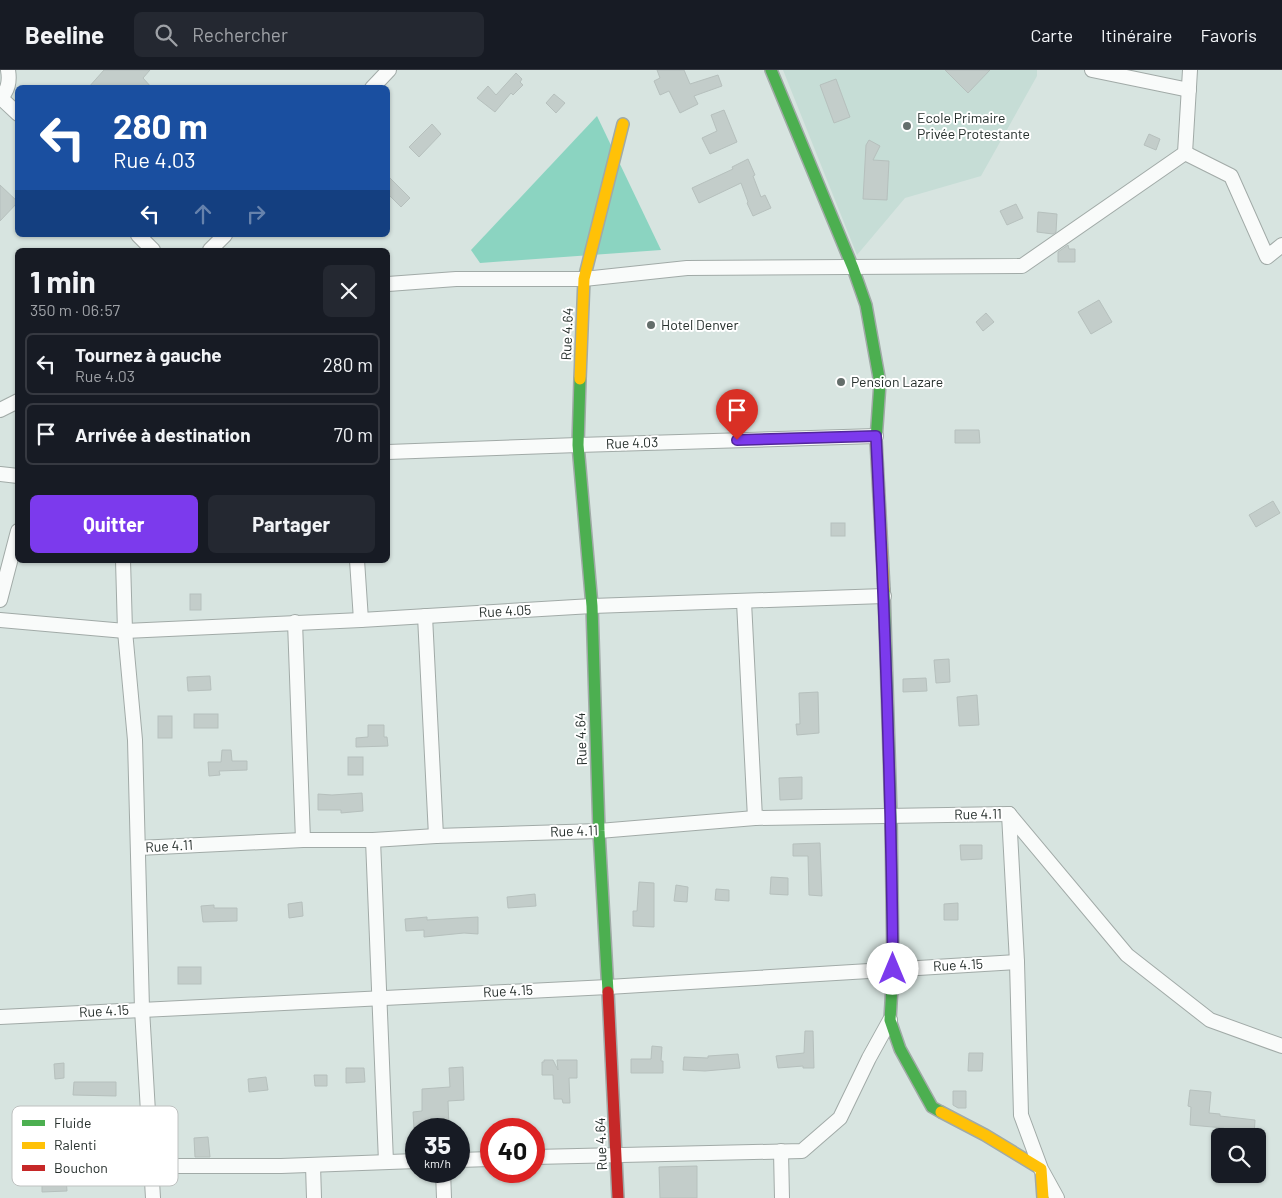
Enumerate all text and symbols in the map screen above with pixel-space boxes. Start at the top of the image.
search box [134,12,484,57]
text: Beeline [25,20,104,49]
icon: search [152,21,180,49]
text: Rechercher [192,23,288,46]
text: Carte [1030,24,1073,46]
text: Itinéraire [1101,24,1172,46]
text: Favoris [1200,24,1257,46]
text: 280 m [113,104,208,146]
icon: left [30,105,95,170]
place label: Ecole Primaire Privée Protestante [917,109,1030,142]
marker: Ecole Primaire Privée Protestante [901,120,913,132]
text: Rue 4.03 [113,146,196,172]
icon: left [136,200,164,228]
icon: ahead [189,200,217,228]
icon: right [242,200,270,228]
text: 1 min [30,263,96,299]
button: close [323,265,375,317]
text: 350 m · 06:57 [30,300,120,319]
street label: Rue 4.64 [557,307,576,361]
place label: Hotel Denver [661,316,739,333]
marker: Hotel Denver [645,319,657,331]
text: Tournez à gauche [75,343,222,366]
icon: left [32,350,60,378]
text: 280 m [323,353,373,376]
text: Rue 4.03 [75,366,135,385]
place label: Pension Lazare [851,373,943,390]
marker: Pension Lazare [835,376,847,388]
pin [716,389,758,440]
icon: arrive [723,396,751,424]
icon: arrive [32,420,60,448]
text: Arrivée à destination [75,423,251,446]
text: 70 m [334,423,373,446]
street label: Rue 4.03 [605,433,659,452]
button: Quitter [30,495,198,553]
button: Partager [208,495,375,553]
street label: Rue 4.05 [478,601,532,620]
street label: Rue 4.64 [571,712,590,766]
street label: Rue 4.11 [954,805,1002,822]
street label: Rue 4.11 [550,821,598,840]
street label: Rue 4.11 [145,836,193,855]
position arrow [866,942,918,994]
street label: Rue 4.15 [933,955,983,974]
street label: Rue 4.15 [483,981,533,1000]
street label: Rue 4.15 [79,1001,129,1020]
legend [12,1106,178,1186]
text: Fluide [54,1114,91,1131]
street label: Rue 4.64 [591,1117,610,1171]
speed limit sign: 40 [480,1118,545,1183]
map controls [1211,1128,1266,1183]
button: search [1211,1128,1266,1183]
text: 35 [424,1129,451,1159]
text: Ralenti [54,1136,97,1153]
text: km/h [424,1156,451,1170]
text: Bouchon [54,1159,108,1176]

